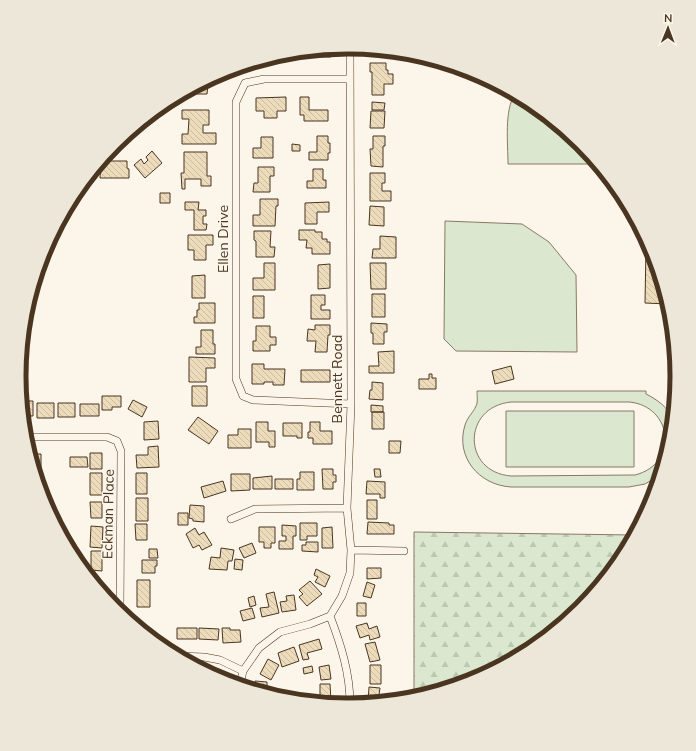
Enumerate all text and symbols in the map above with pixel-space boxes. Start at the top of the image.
north arrow [648,8,688,48]
text: N [664,11,672,25]
street label: Ellen Drive [214,205,232,273]
street label: Bennett Road [328,335,346,423]
street label: Eckman Place [98,469,118,559]

